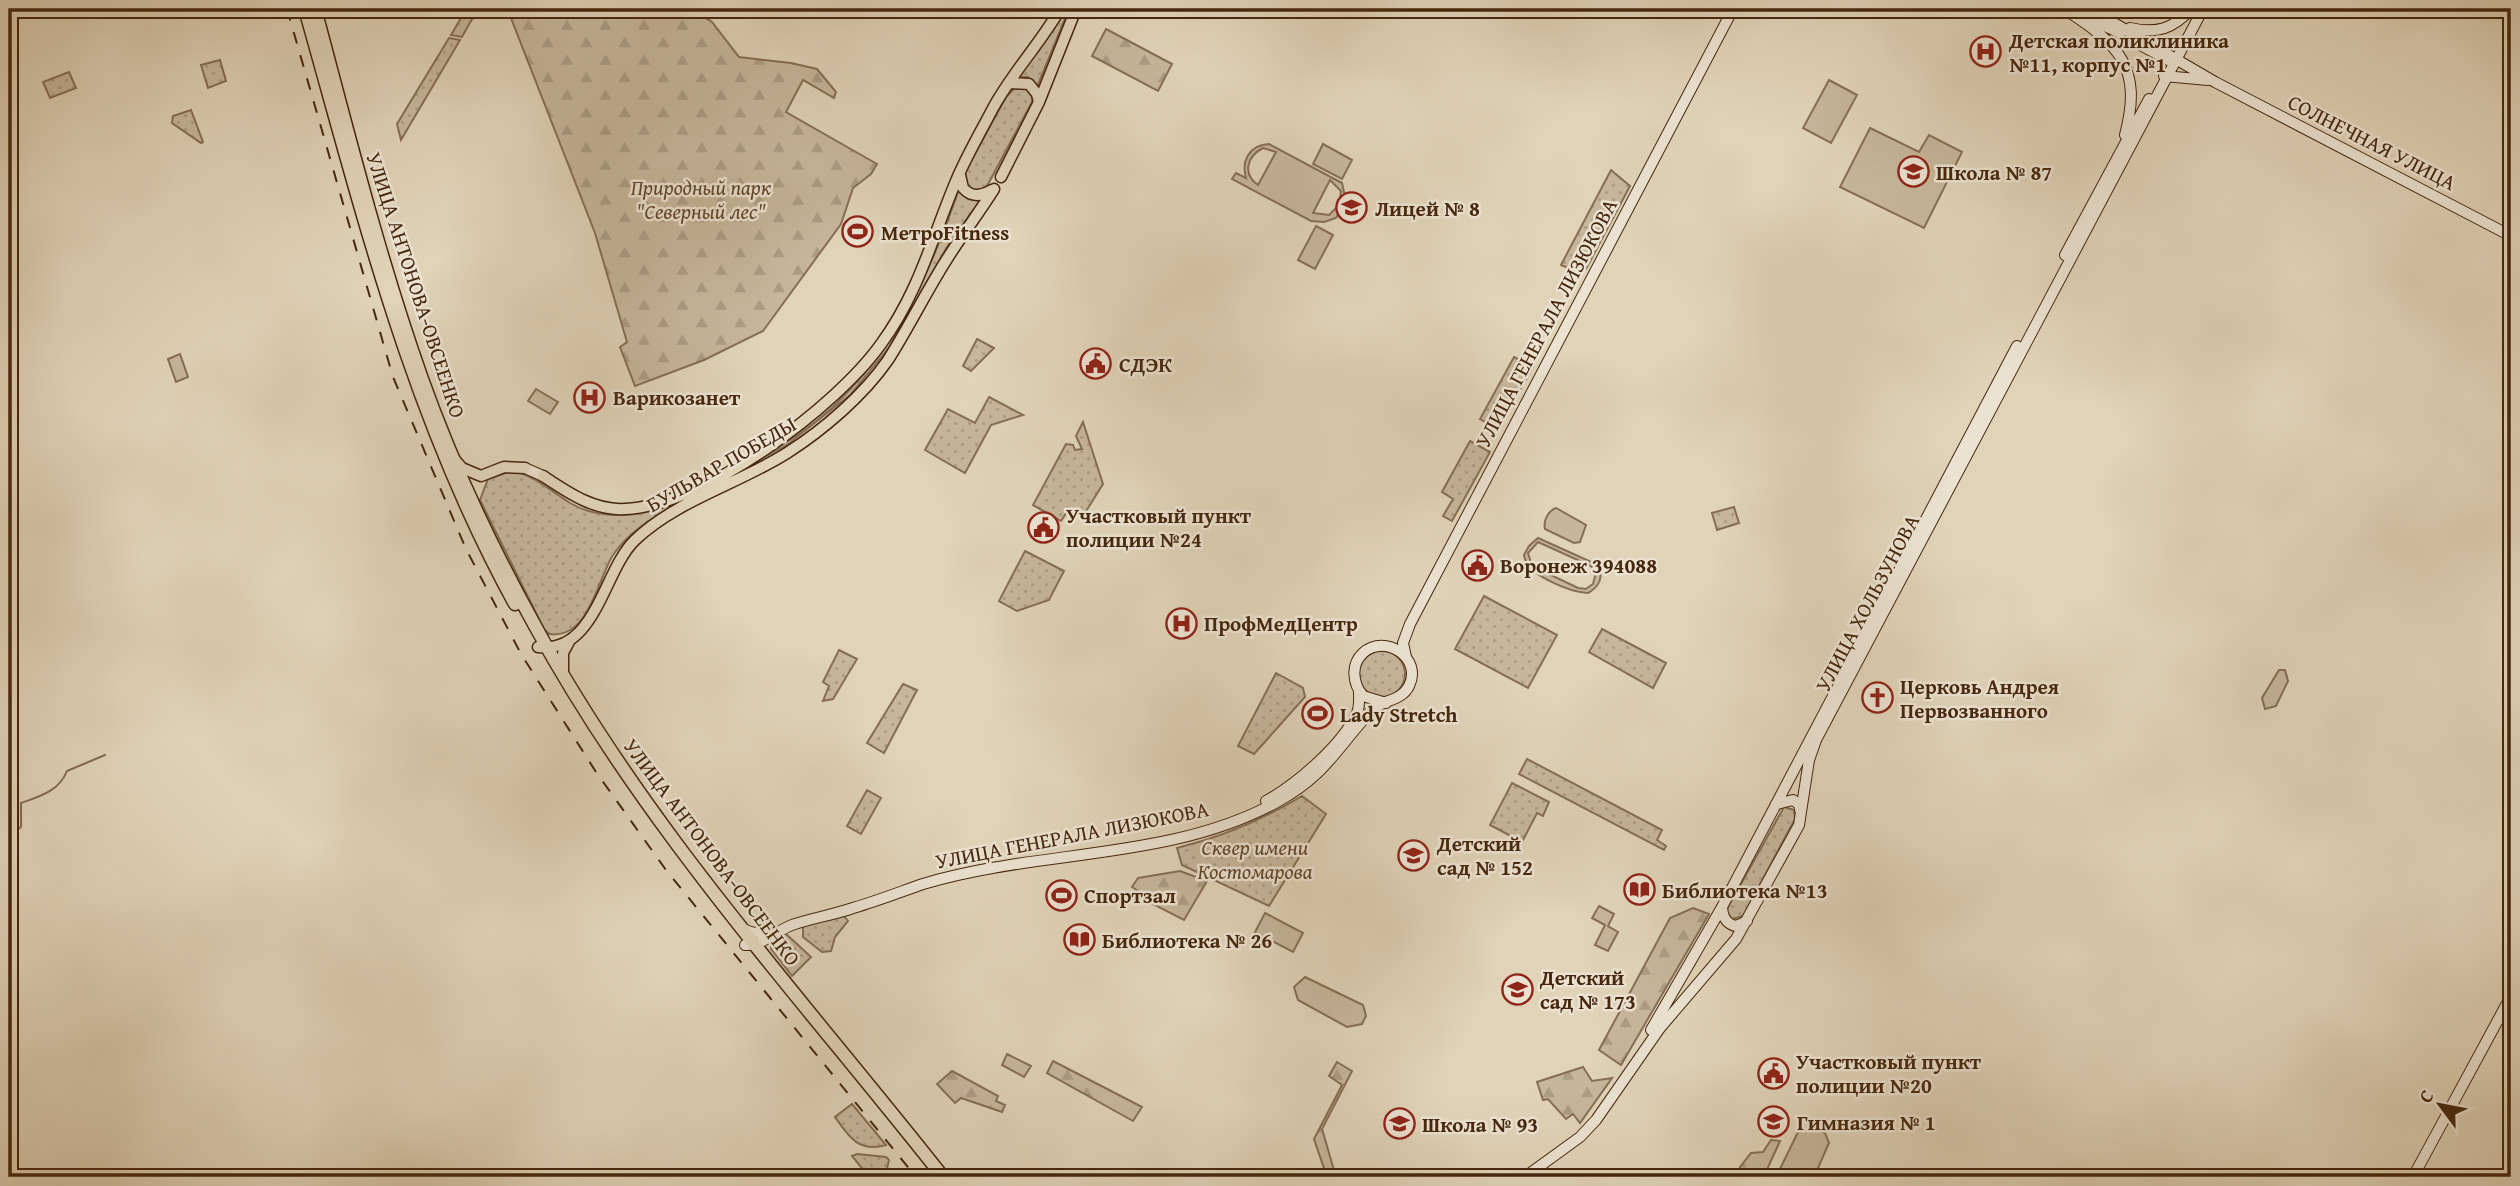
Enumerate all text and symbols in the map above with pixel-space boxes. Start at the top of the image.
place label: Детская поликлиника №11, корпус №1 [2008,25,2229,80]
hospital icon: Детская поликлиника №11, корпус №1 [1969,35,2003,69]
street label: СОЛНЕЧНАЯ УЛИЦА [2283,86,2462,198]
street label: УЛИЦА АНТОНОВА-ОВСЕЕНКО [358,148,474,422]
school or university icon: Школа № 87 [1896,155,1930,189]
place label: Школа № 87 [1936,157,2052,188]
park label: Природный парк "Северный лес" [631,172,771,227]
school or university icon: Лицей № 8 [1335,191,1369,225]
place label: Лицей № 8 [1375,193,1480,224]
street label: УЛИЦА ГЕНЕРАЛА ЛИЗЮКОВА [1467,193,1625,453]
sports icon: МетроFitness [841,215,875,249]
place label: МетроFitness [881,217,1009,248]
public building icon: СДЭК [1079,347,1113,381]
place label: СДЭК [1119,349,1172,380]
hospital icon: Варикозанет [573,380,607,414]
place label: Варикозанет [613,382,741,413]
street label: БУЛЬВАР ПОБЕДЫ [640,408,802,520]
place label: Участковый пункт полиции №24 [1066,500,1252,555]
street label: УЛИЦА ХОЛЬЗУНОВА [1807,509,1927,697]
public building icon: Участковый пункт полиции №24 [1026,510,1060,544]
public building icon: Воронеж 394088 [1460,548,1494,582]
place label: Воронеж 394088 [1500,550,1657,581]
hospital icon: ПрофМедЦентр [1164,606,1198,640]
place label: ПрофМедЦентр [1204,608,1358,639]
place label: Церковь Андрея Первозванного [1900,671,2059,726]
church icon: Церковь Андрея Первозванного [1860,681,1894,715]
sports icon: Lady Stretch [1300,697,1334,731]
place label: Lady Stretch [1340,699,1458,730]
street label: УЛИЦА АНТОНОВА-ОВСЕЕНКО [616,732,808,972]
street label: УЛИЦА ГЕНЕРАЛА ЛИЗЮКОВА [933,793,1212,877]
place label: Детский сад № 152 [1436,828,1533,883]
park label: Сквер имени Костомарова [1198,832,1313,887]
school or university icon: Детский сад № 152 [1397,838,1431,872]
library icon: Библиотека №13 [1622,873,1656,907]
place label: Библиотека №13 [1662,875,1828,906]
sports icon: Спортзал [1044,878,1078,912]
place label: Спортзал [1084,880,1176,911]
library icon: Библиотека № 26 [1062,923,1096,957]
place label: Библиотека № 26 [1102,925,1272,956]
place label: Детский сад № 173 [1539,962,1636,1017]
school or university icon: Детский сад № 173 [1500,972,1534,1006]
place label: Участковый пункт полиции №20 [1796,1046,1982,1101]
public building icon: Участковый пункт полиции №20 [1756,1056,1790,1090]
north arrow [2404,1070,2474,1140]
text: С [2411,1084,2440,1108]
school or university icon: Гимназия № 1 [1757,1105,1791,1139]
school or university icon: Школа № 93 [1382,1107,1416,1141]
place label: Гимназия № 1 [1797,1107,1936,1138]
place label: Школа № 93 [1422,1109,1538,1140]

